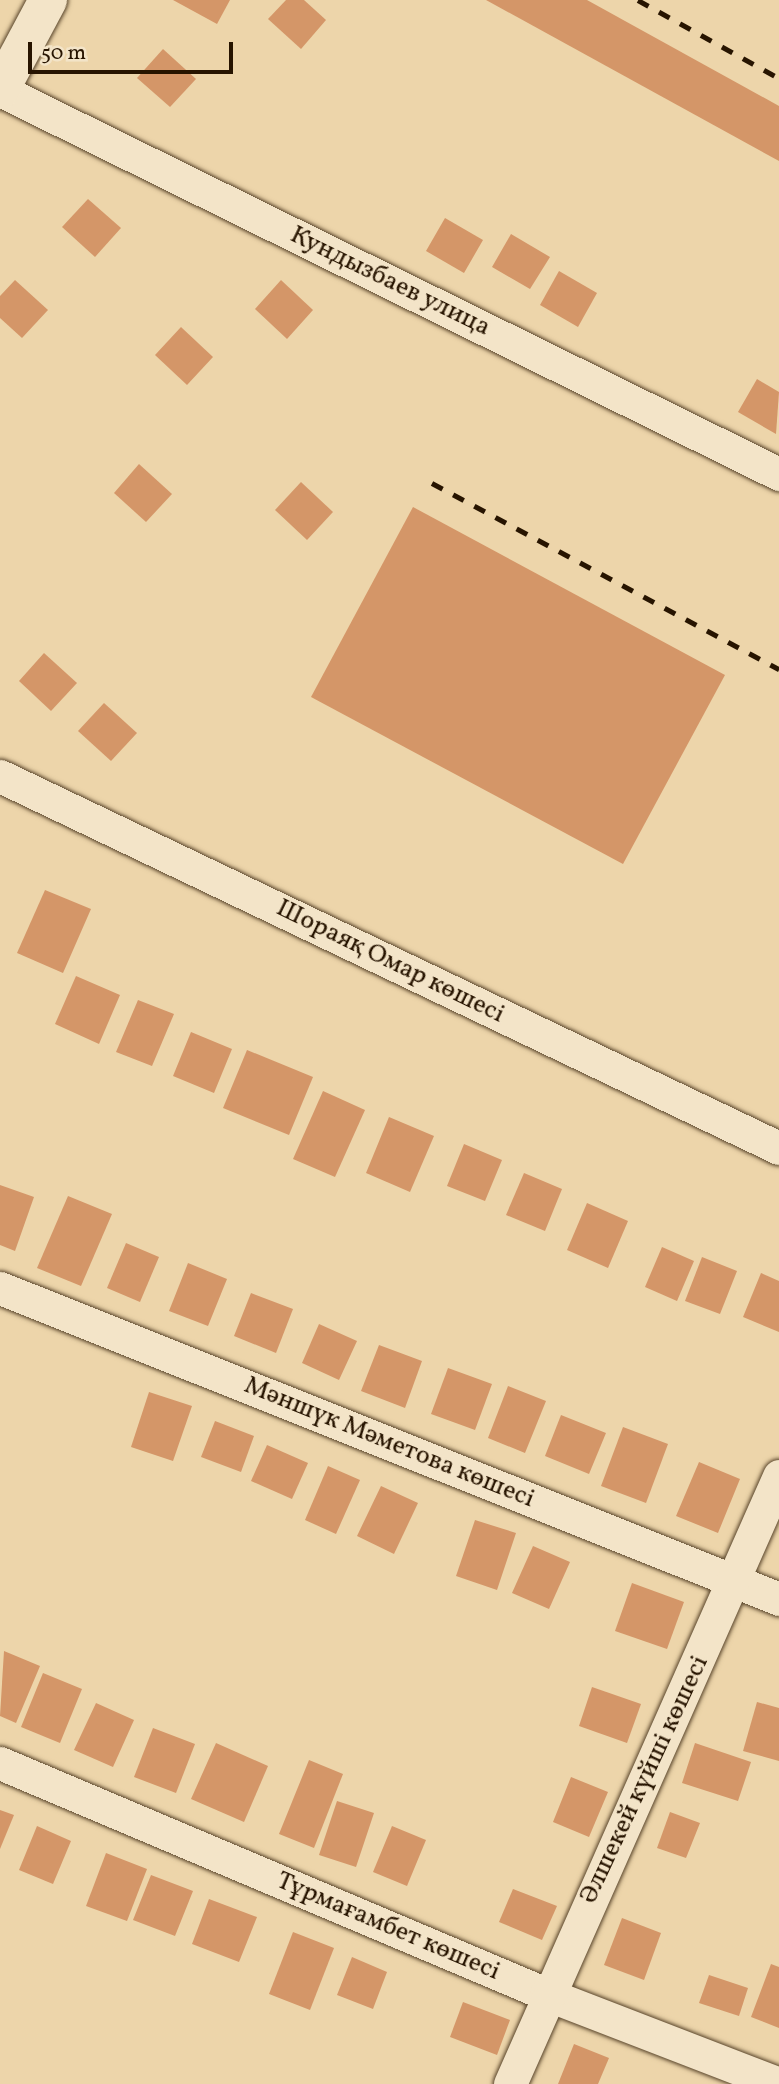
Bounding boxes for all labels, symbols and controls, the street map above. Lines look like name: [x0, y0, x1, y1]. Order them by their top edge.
scale bar: [32, 28, 236, 72]
text: 50 m: [41, 39, 86, 68]
street label: Кундызбаев улица: [284, 220, 496, 344]
street label: Шораяқ Омар көшесі: [271, 893, 509, 1031]
street label: Мәншүк Мәметова көшесі: [239, 1370, 539, 1516]
street label: Әлшекей күйші көшесі: [574, 1651, 716, 1909]
street label: Тұрмағамбет көшесі: [272, 1866, 504, 1988]

